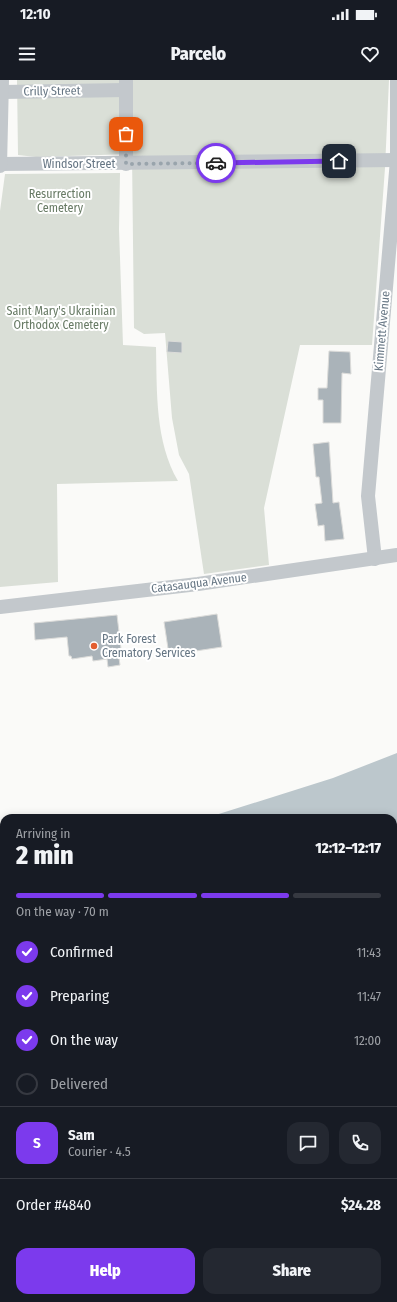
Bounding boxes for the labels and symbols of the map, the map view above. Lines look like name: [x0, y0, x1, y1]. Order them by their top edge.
street label: Crilly Street: [23, 84, 81, 98]
pin: [109, 117, 143, 151]
courier: [196, 143, 236, 183]
pin: [322, 144, 356, 178]
street label: Windsor Street: [43, 157, 115, 171]
park label: Resurrection Cemetery: [29, 187, 91, 215]
street label: Kimmett Avenue: [372, 290, 392, 372]
park label: Saint Mary's Ukrainian Orthodox Cemetery: [6, 304, 116, 332]
street label: Catasauqua Avenue: [150, 570, 248, 596]
place label: Park Forest Crematory Services: [102, 632, 196, 660]
marker: Park Forest Crematory Services: [89, 641, 99, 651]

